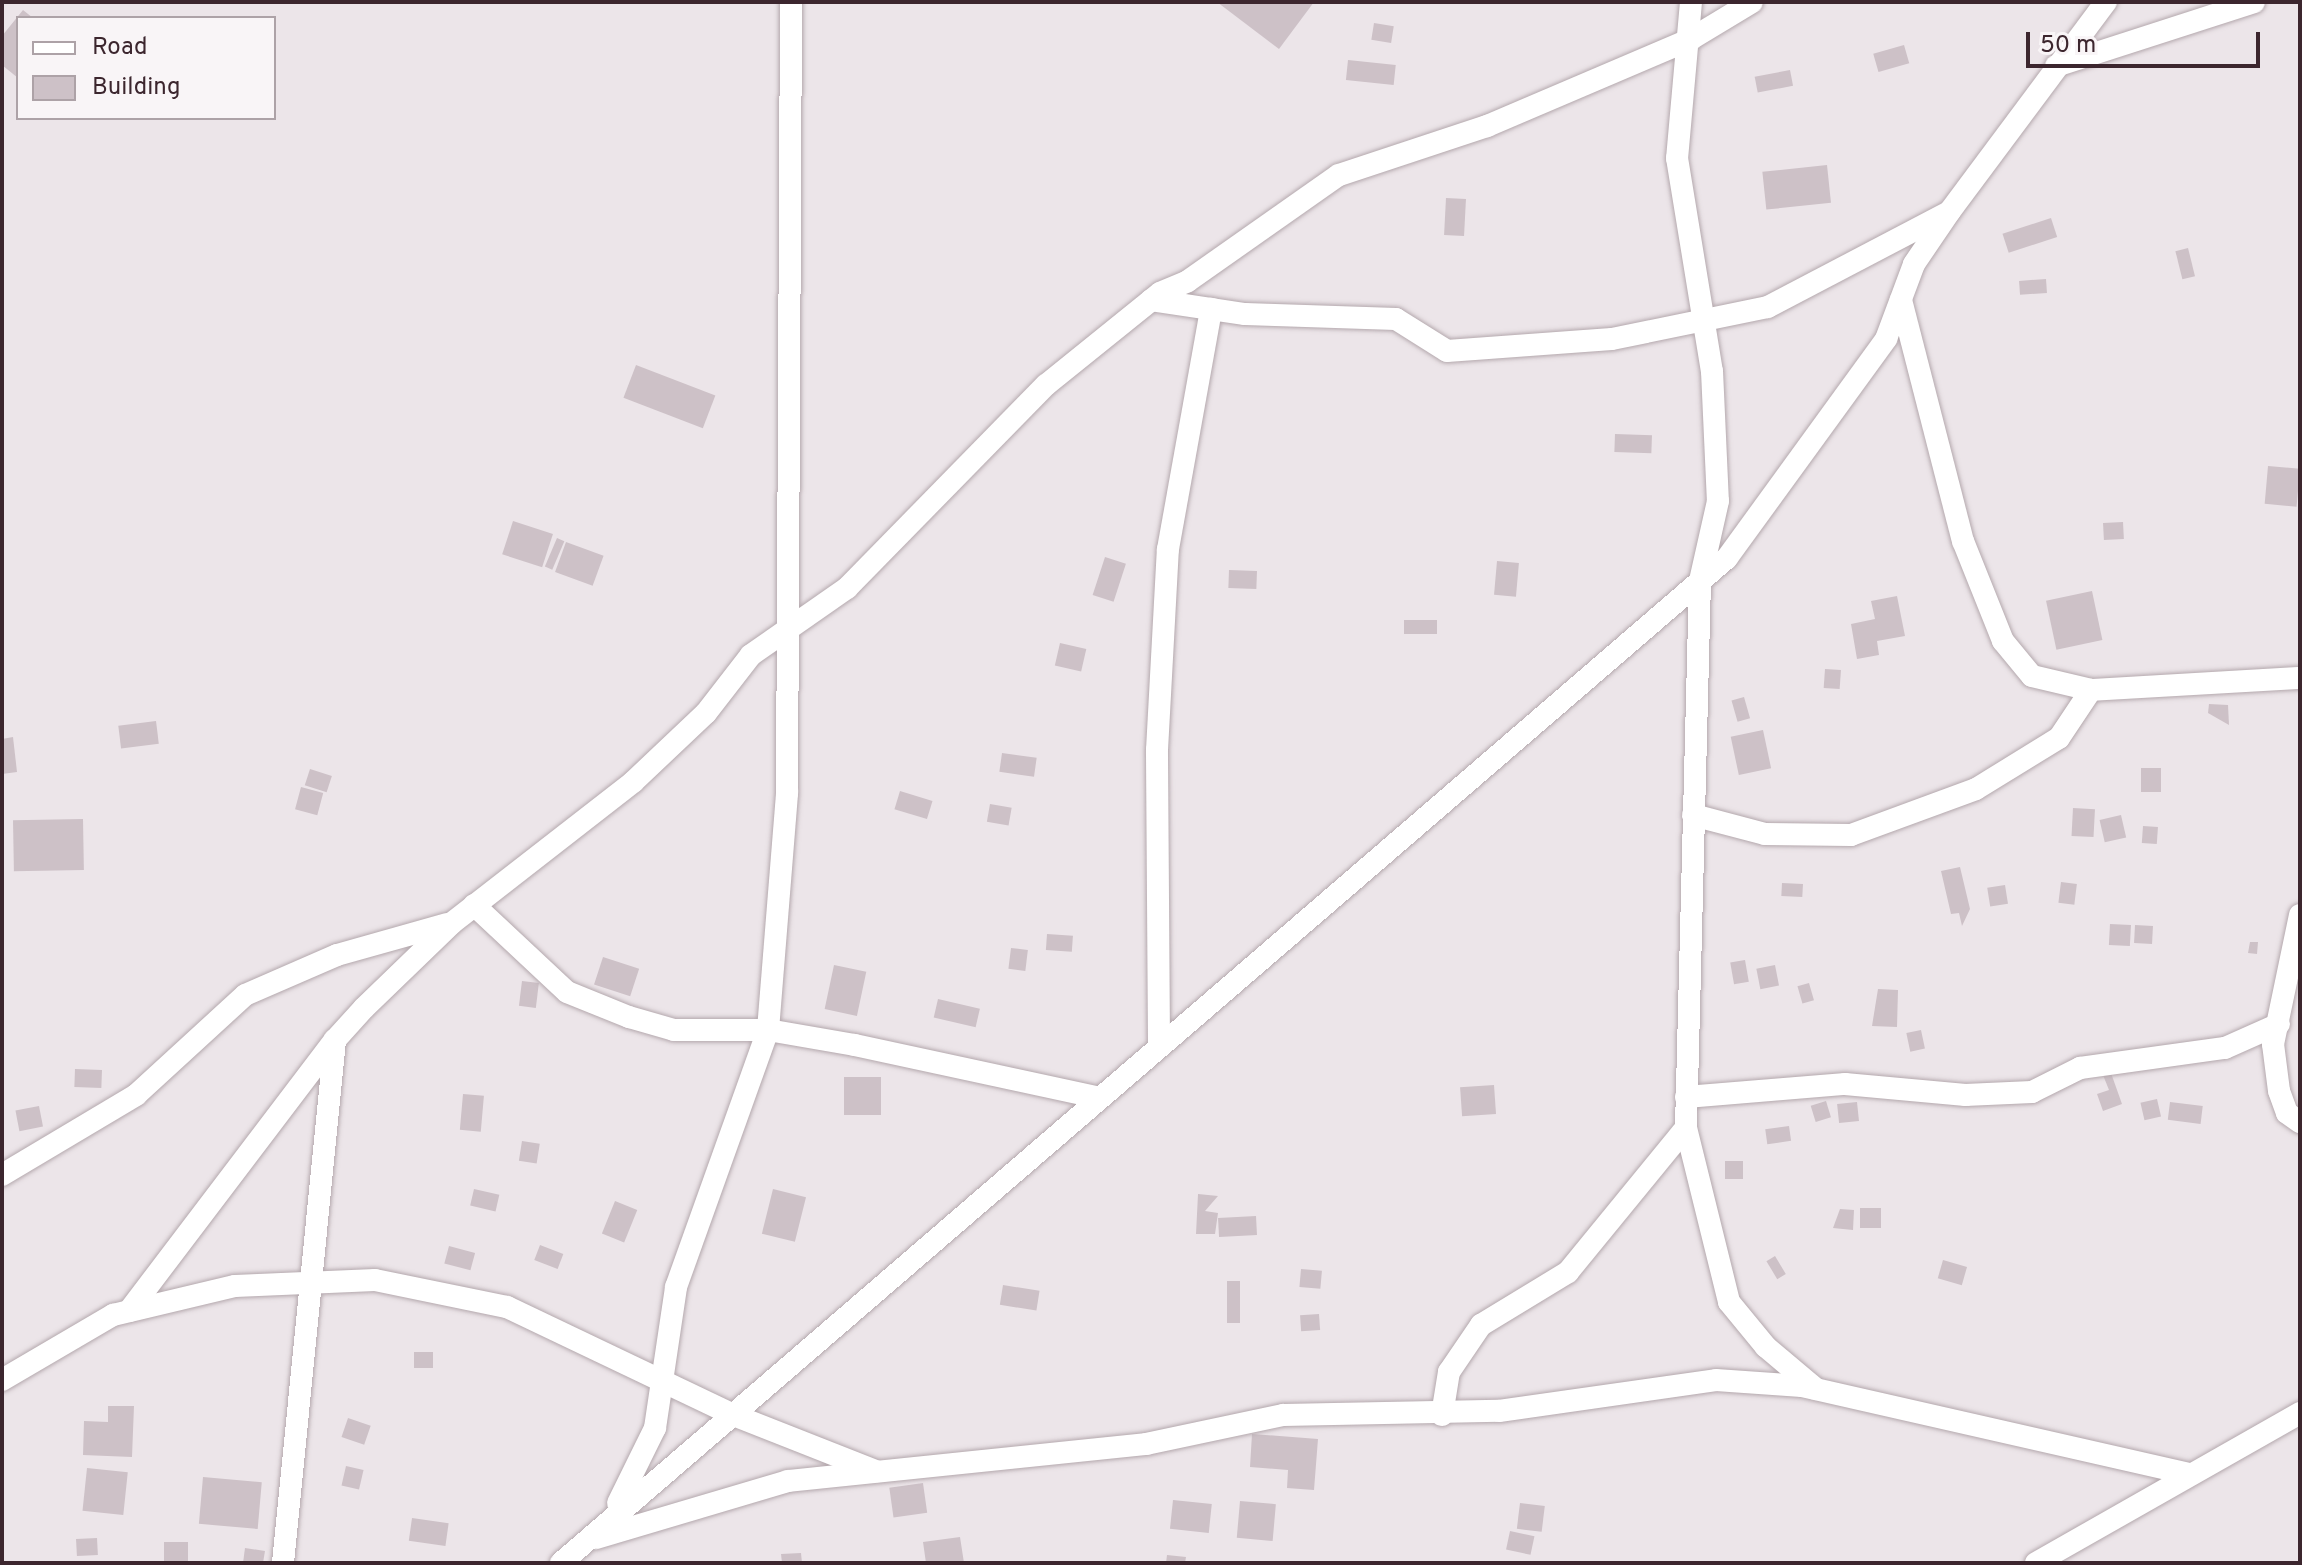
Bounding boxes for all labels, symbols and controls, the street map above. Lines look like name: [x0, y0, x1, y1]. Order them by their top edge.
legend: [16, 16, 276, 120]
scale bar: [2030, 16, 2264, 66]
text: 50 m: [2040, 31, 2096, 61]
text: Road: [92, 33, 148, 63]
text: Building: [92, 73, 181, 103]

